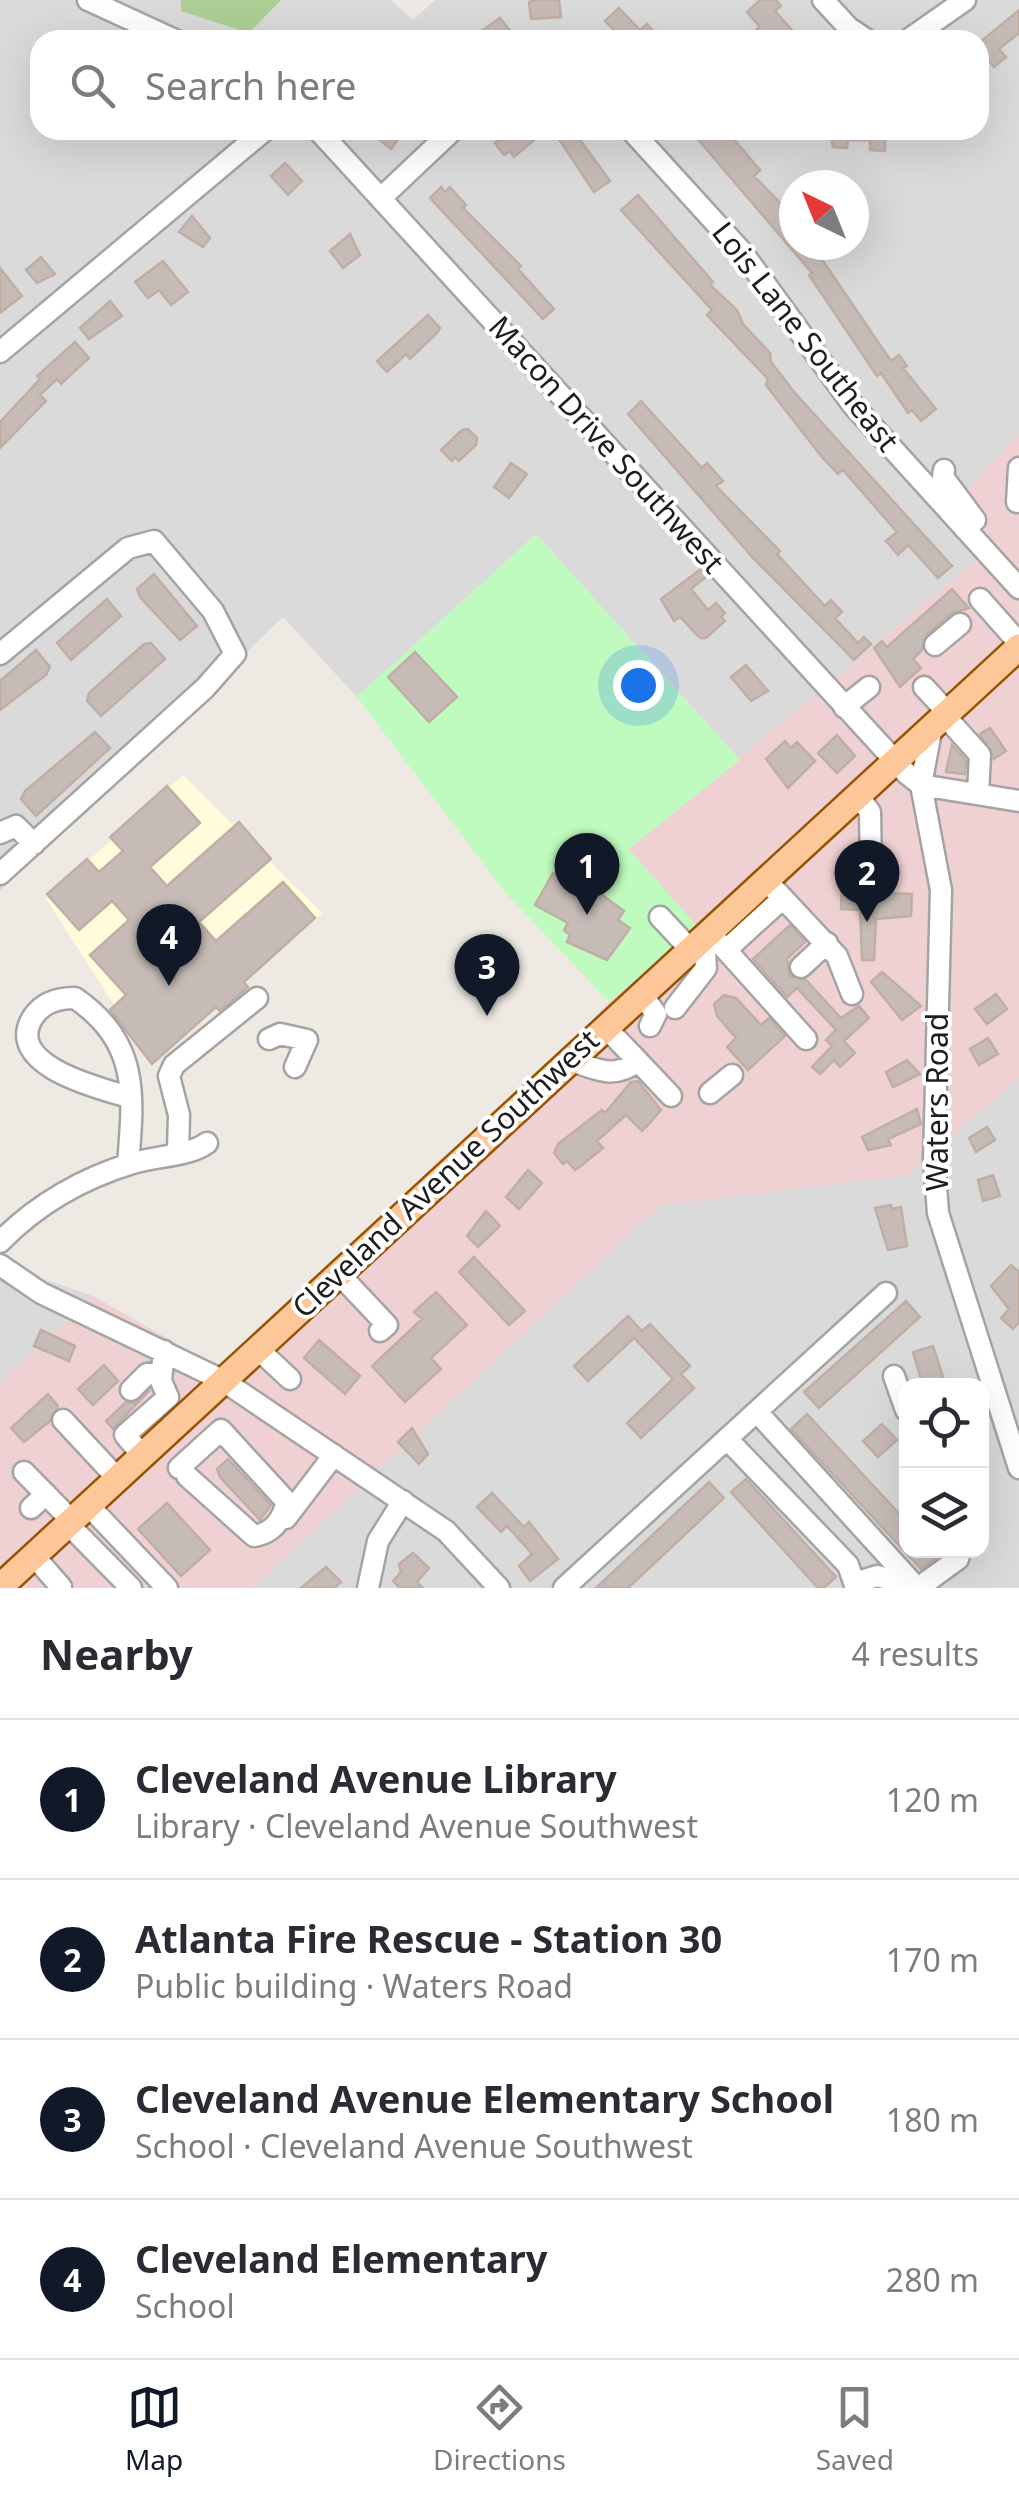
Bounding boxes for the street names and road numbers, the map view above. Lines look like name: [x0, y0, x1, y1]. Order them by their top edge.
street label: Lois Lane Southeast: [704, 213, 909, 460]
street label: Macon Drive Southwest: [480, 306, 734, 582]
street label: Waters Road: [916, 1013, 957, 1191]
street label: Cleveland Avenue Southwest: [283, 1019, 608, 1326]

